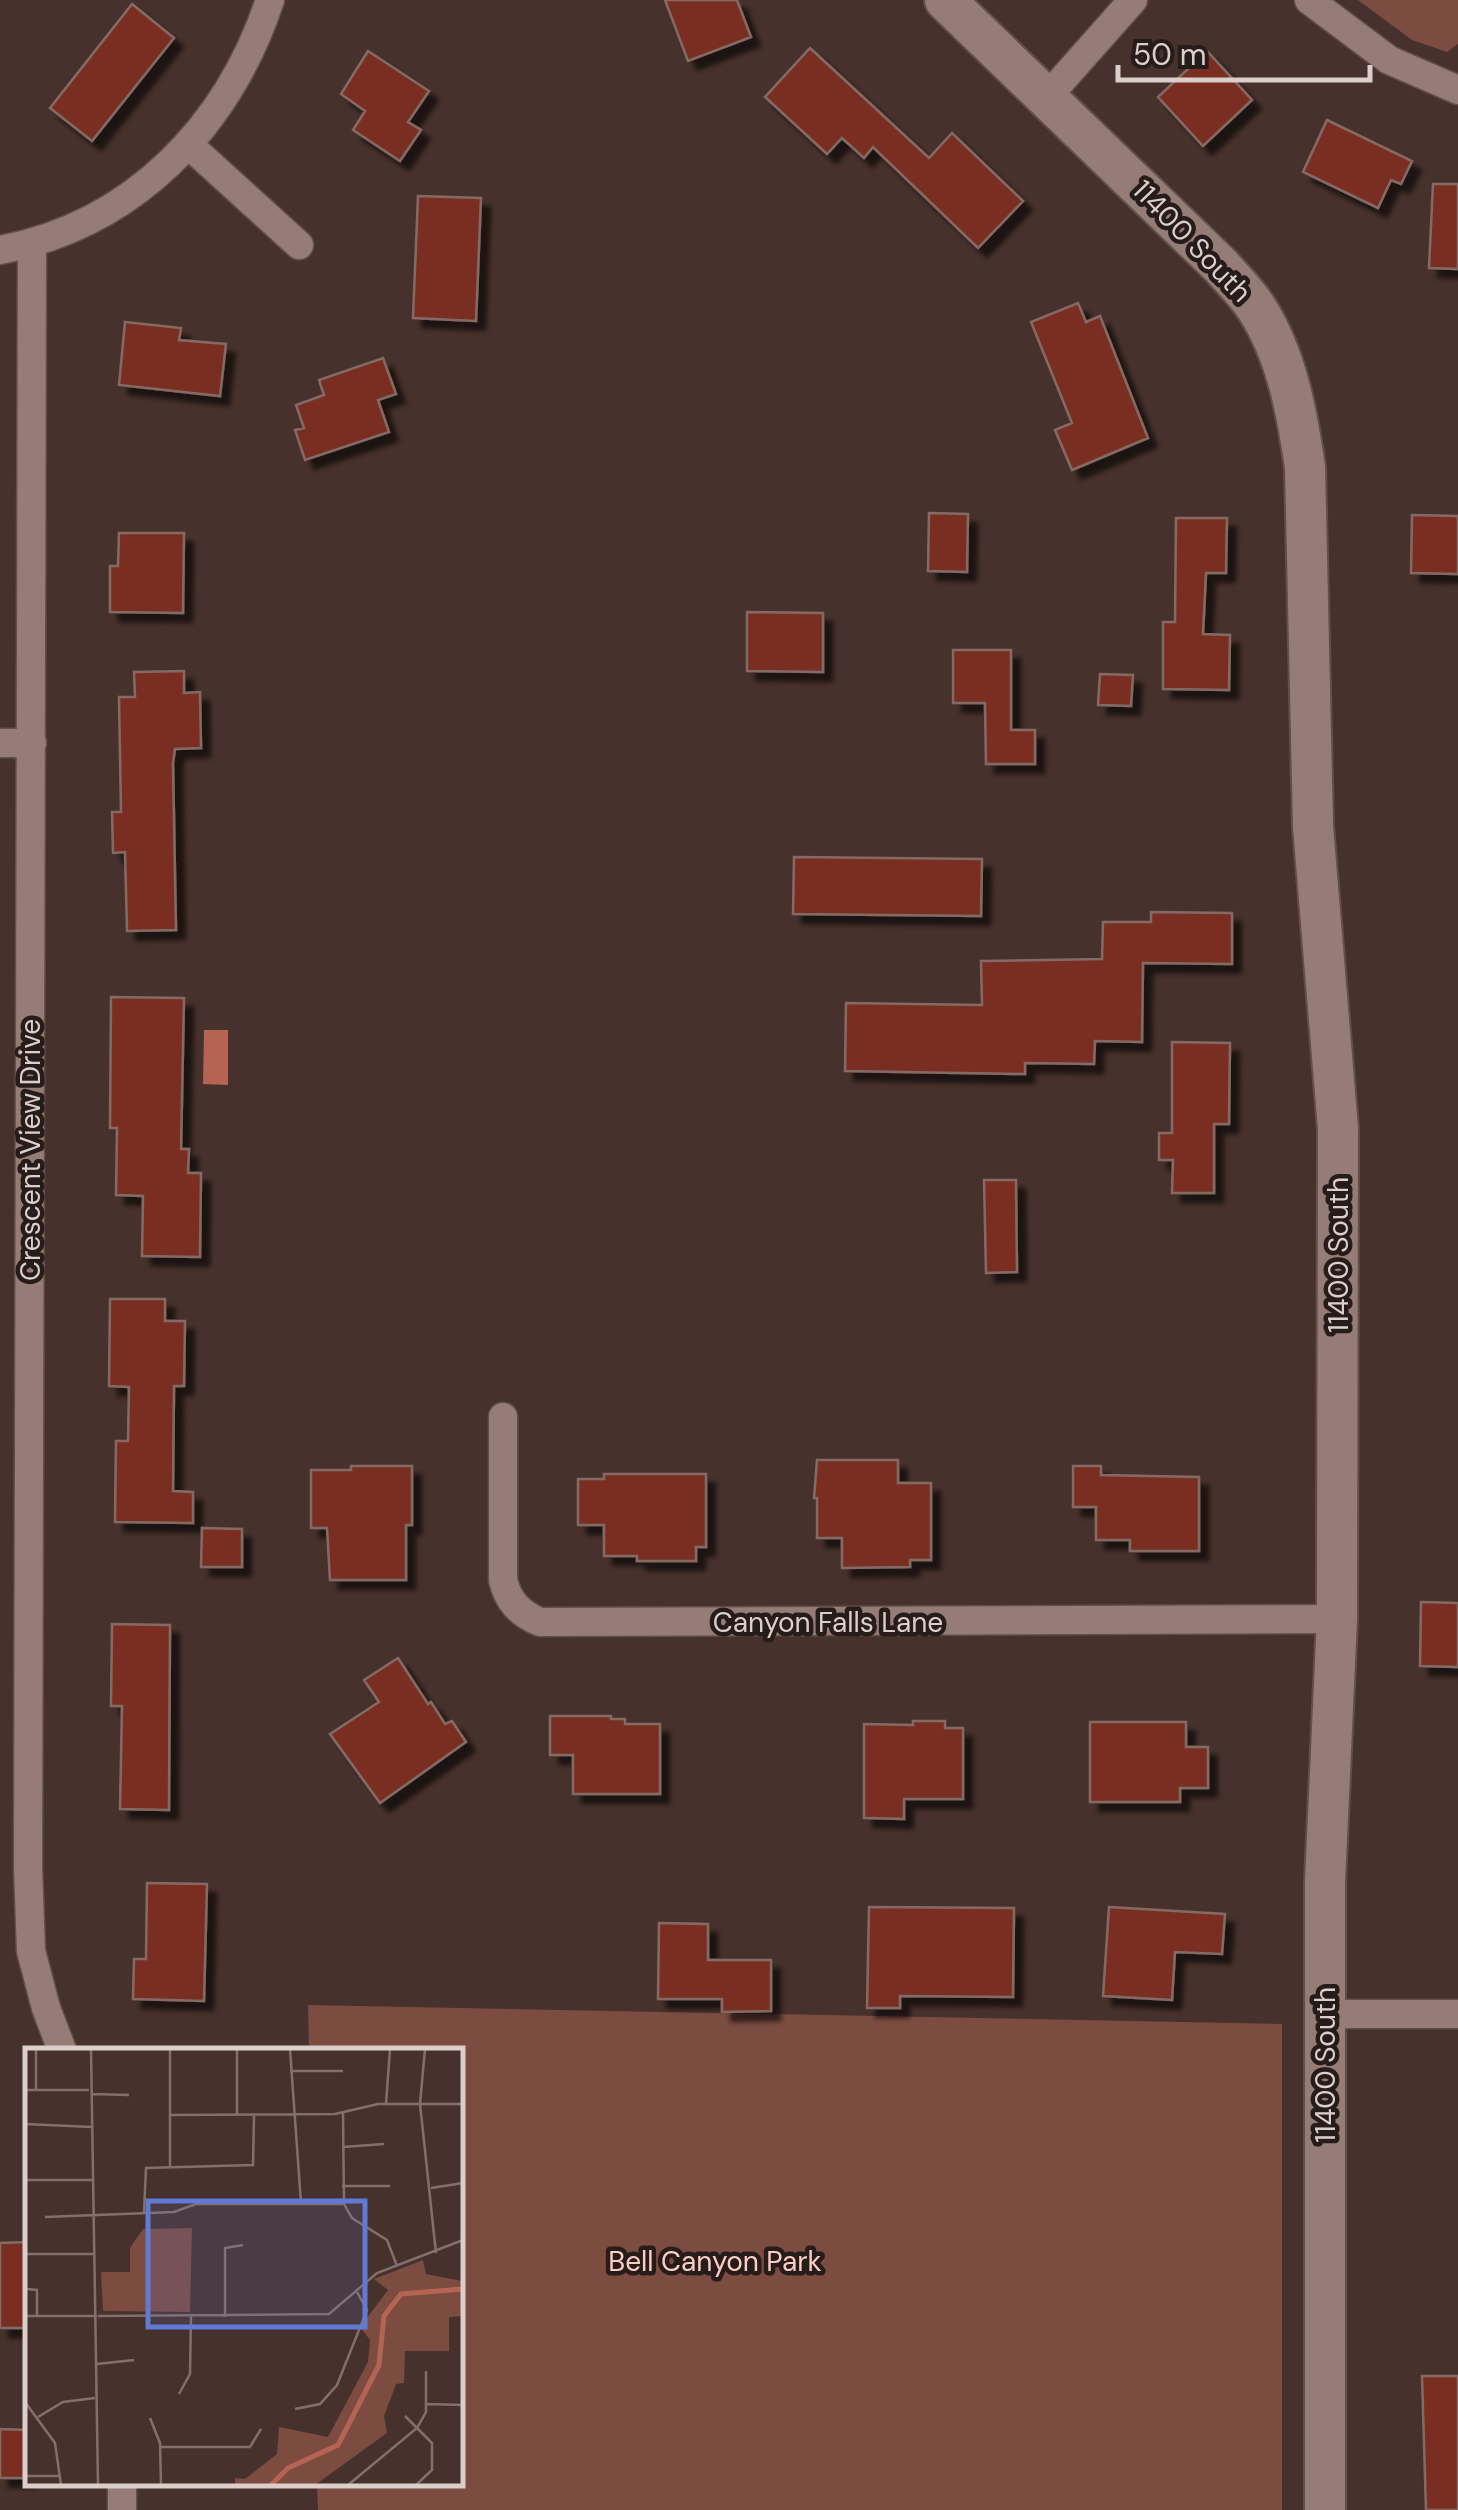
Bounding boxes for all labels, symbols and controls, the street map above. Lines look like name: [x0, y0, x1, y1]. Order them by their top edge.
scale bar: [1118, 20, 1370, 82]
text: 50 m: [1133, 35, 1207, 74]
street label: 11400 South: [1124, 172, 1260, 310]
street label: Crescent View Drive: [12, 1019, 49, 1281]
street label: 11400 South: [1320, 1177, 1357, 1333]
street label: Canyon Falls Lane: [713, 1604, 943, 1641]
street label: 11400 South: [1307, 1987, 1344, 2143]
inset map: [25, 2048, 462, 2485]
park label: Bell Canyon Park: [608, 2243, 822, 2280]

